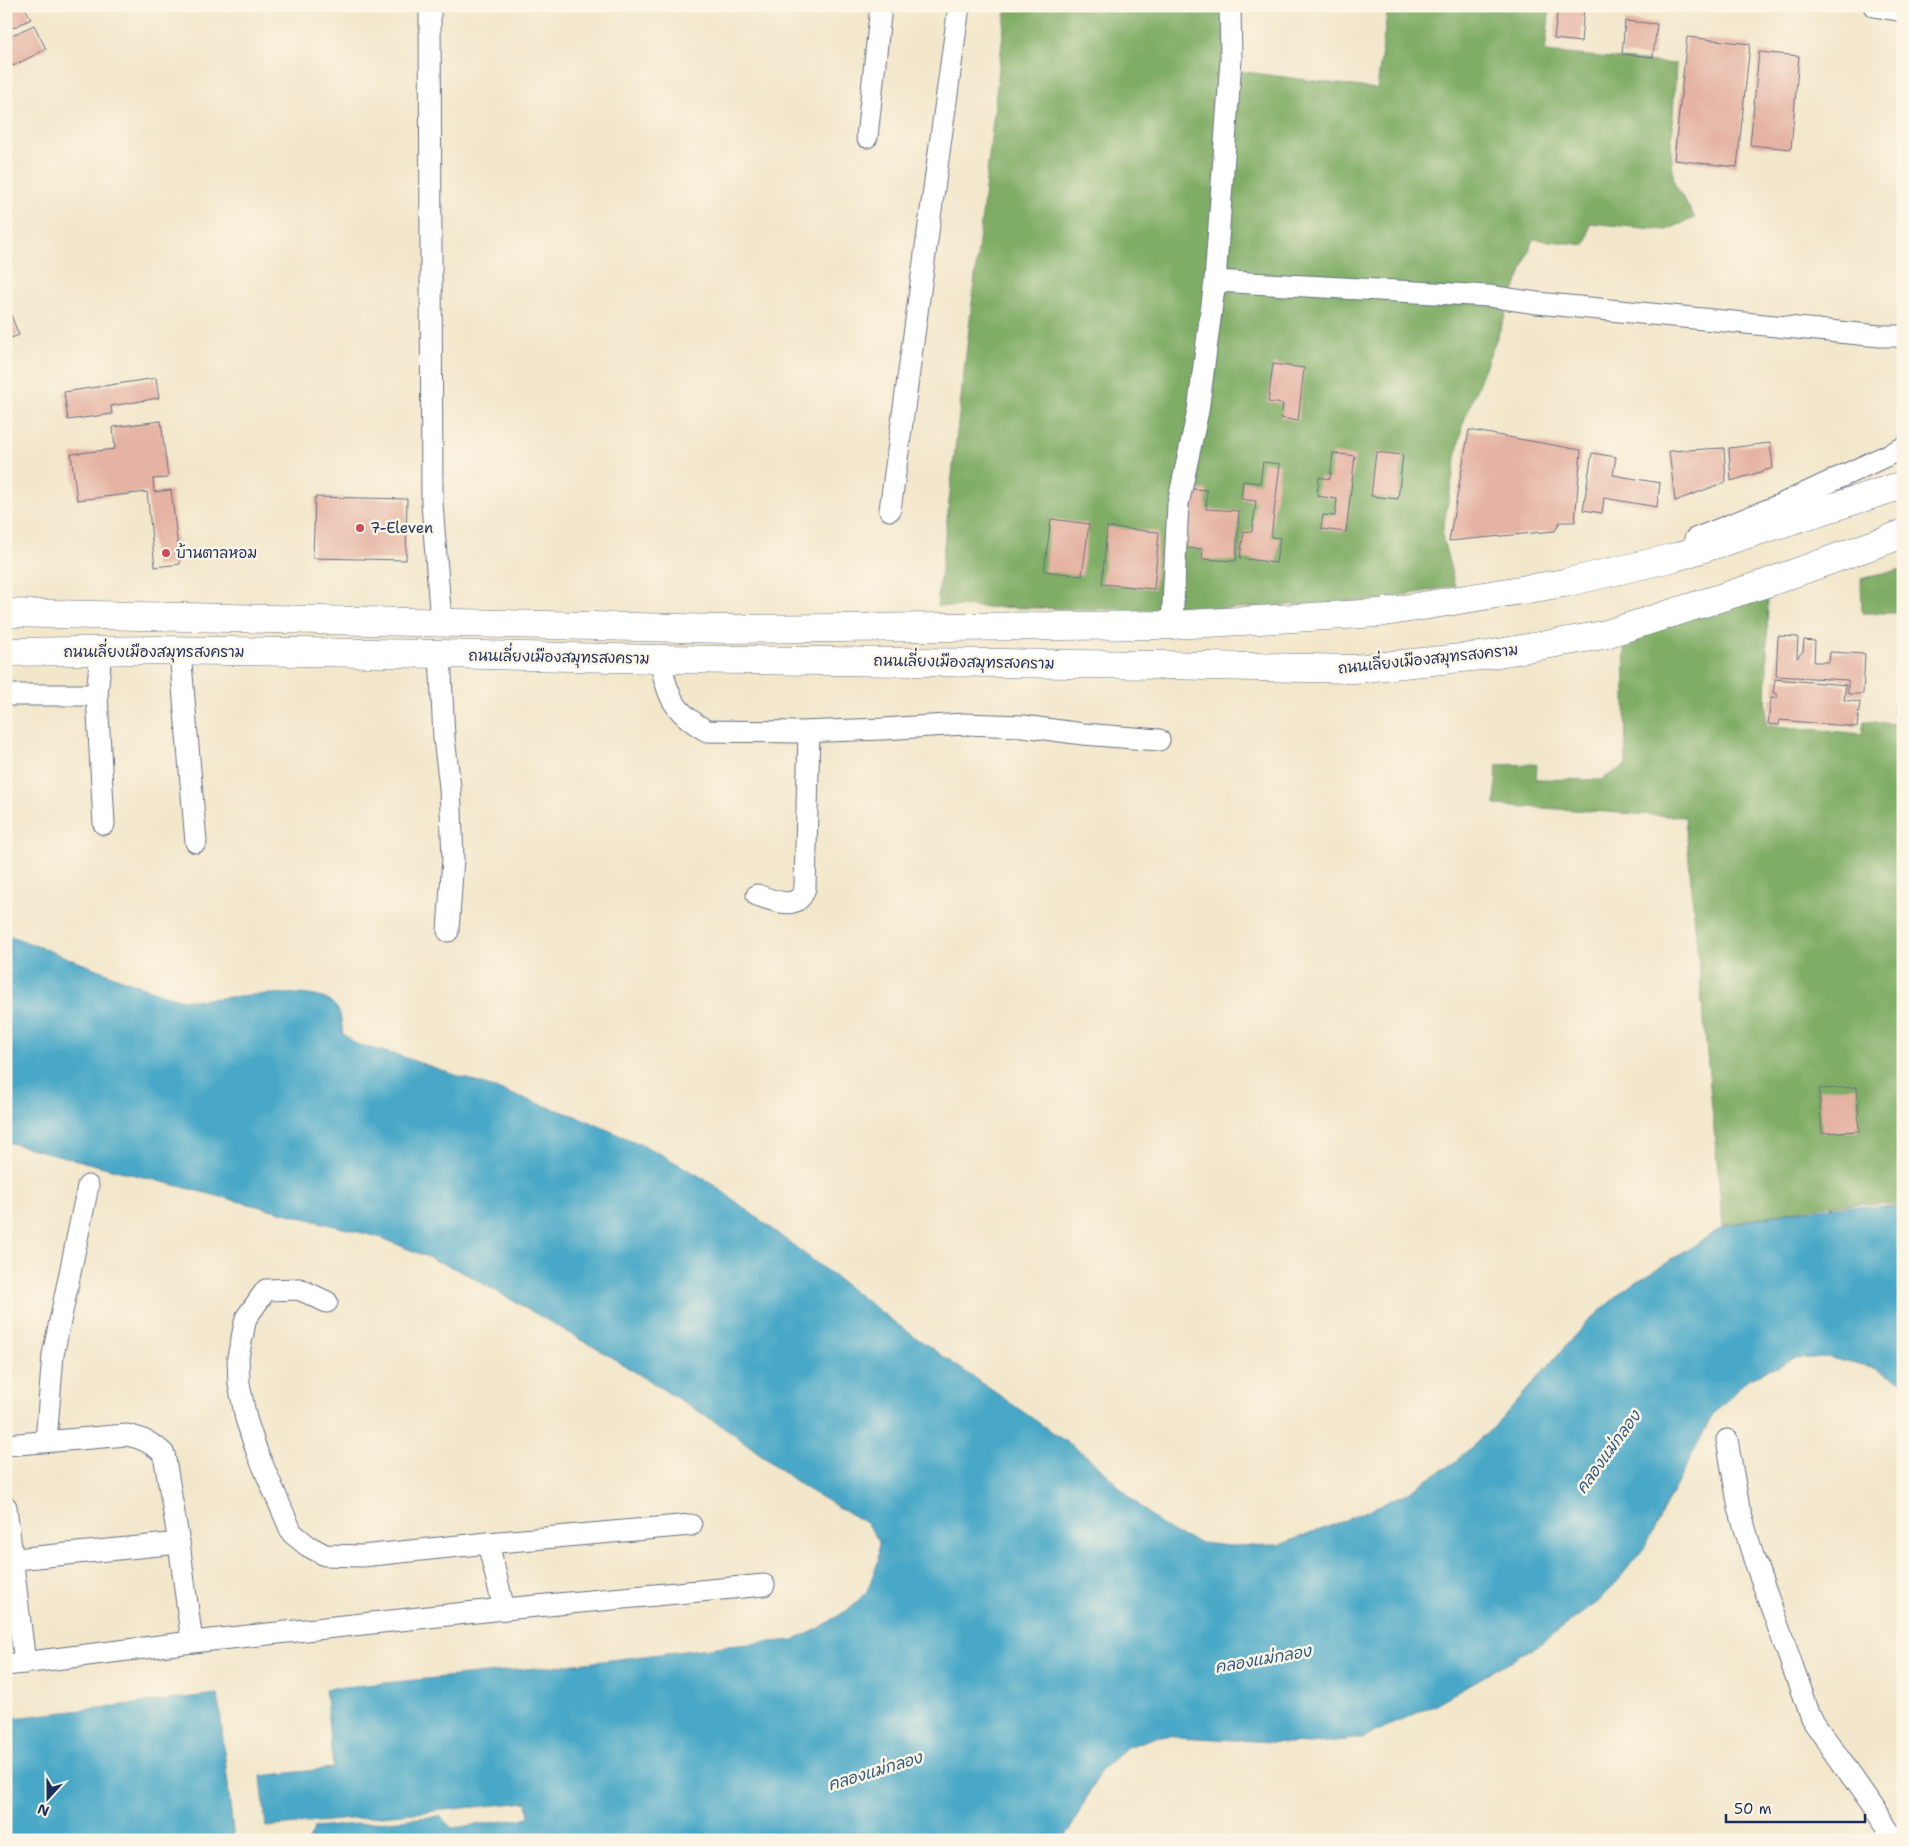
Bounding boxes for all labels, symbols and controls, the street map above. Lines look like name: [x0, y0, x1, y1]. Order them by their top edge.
place label: 7-Eleven: [370, 518, 433, 538]
marker: 7-Eleven: [354, 522, 366, 534]
place label: บ้านตาลหอม: [176, 543, 257, 563]
marker: บ้านตาลหอม: [160, 547, 172, 559]
street label: ถนนเลี่ยงเมืองสมุทรสงคราม: [1336, 636, 1519, 679]
street label: ถนนเลี่ยงเมืองสมุทรสงคราม: [63, 638, 245, 663]
street label: ถนนเลี่ยงเมืองสมุทรสงคราม: [468, 641, 650, 670]
street label: ถนนเลี่ยงเมืองสมุทรสงคราม: [873, 646, 1055, 675]
water label: คลองแม่กลอง: [1571, 1405, 1646, 1497]
water label: คลองแม่กลอง: [1213, 1640, 1315, 1678]
water label: คลองแม่กลอง: [825, 1746, 926, 1795]
north arrow: [22, 1774, 72, 1824]
scale bar: [1726, 1791, 1865, 1823]
text: 50 m: [1734, 1799, 1772, 1819]
text: N: [35, 1800, 52, 1821]

